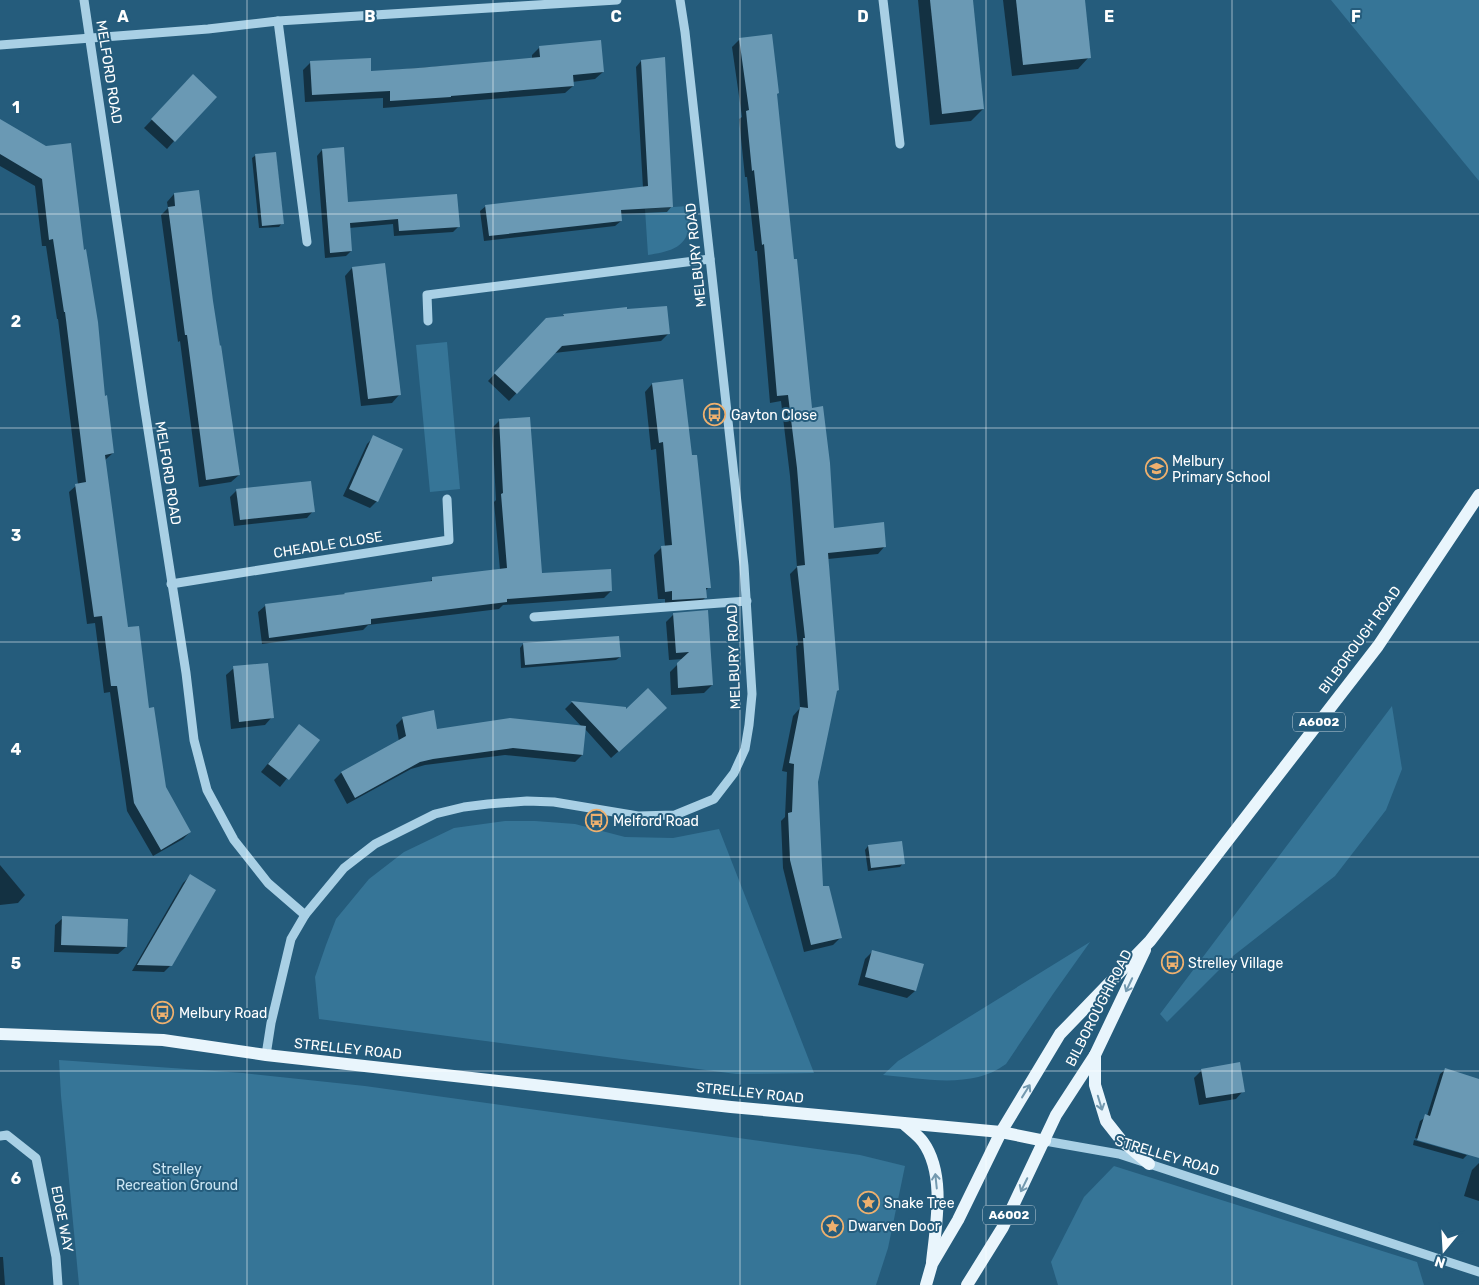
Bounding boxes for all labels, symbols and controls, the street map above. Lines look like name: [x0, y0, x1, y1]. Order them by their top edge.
text: A: [117, 7, 129, 26]
text: B: [364, 7, 376, 26]
text: C: [610, 7, 622, 26]
text: D: [857, 7, 869, 26]
text: E: [1104, 7, 1114, 26]
text: F: [1351, 7, 1361, 26]
street label: MELFORD ROAD: [92, 19, 126, 125]
text: 1: [12, 98, 20, 117]
street label: MELBURY ROAD: [682, 202, 710, 308]
text: 2: [11, 312, 21, 331]
bus stop icon: Gayton Close: [703, 403, 727, 427]
place label: Gayton Close: [731, 407, 817, 424]
street label: MELFORD ROAD: [151, 420, 185, 526]
place label: Melbury Primary School: [1172, 453, 1270, 486]
school or university icon: Melbury Primary School: [1144, 457, 1168, 481]
text: 3: [11, 526, 21, 545]
street label: CHEADLE CLOSE: [272, 528, 384, 562]
street label: BILBOROUGH ROAD: [1315, 583, 1405, 697]
street label: MELBURY ROAD: [724, 604, 744, 710]
road number: A6002: [1293, 712, 1345, 732]
text: 4: [11, 740, 22, 759]
bus stop icon: Melford Road: [585, 809, 609, 833]
place label: Melford Road: [613, 813, 699, 830]
street label: BILBOROUGH ROAD: [1062, 947, 1136, 1069]
bus stop icon: Strelley Village: [1160, 951, 1184, 975]
text: 5: [11, 954, 21, 973]
place label: Strelley Village: [1188, 955, 1283, 972]
one-way arrow: [1124, 977, 1133, 992]
bus stop icon: Melbury Road: [151, 1001, 175, 1025]
place label: Melbury Road: [179, 1005, 267, 1022]
street label: STRELLEY ROAD: [293, 1035, 403, 1063]
street label: STRELLEY ROAD: [695, 1079, 805, 1107]
one-way arrow: [1022, 1084, 1032, 1098]
one-way arrow: [1096, 1095, 1106, 1111]
street label: STRELLEY ROAD: [1113, 1132, 1221, 1180]
park label: Strelley Recreation Ground: [116, 1161, 238, 1194]
text: 6: [11, 1169, 21, 1188]
one-way arrow: [931, 1173, 941, 1189]
one-way arrow: [1018, 1177, 1028, 1192]
street label: EDGE WAY: [47, 1184, 77, 1254]
place icon: Snake Tree: [856, 1191, 880, 1215]
place label: Snake Tree: [884, 1195, 955, 1212]
road number: A6002: [983, 1206, 1035, 1224]
place icon: Dwarven Door: [820, 1214, 844, 1238]
place label: Dwarven Door: [848, 1218, 941, 1235]
north arrow: [1419, 1225, 1469, 1275]
text: N: [1433, 1252, 1448, 1272]

